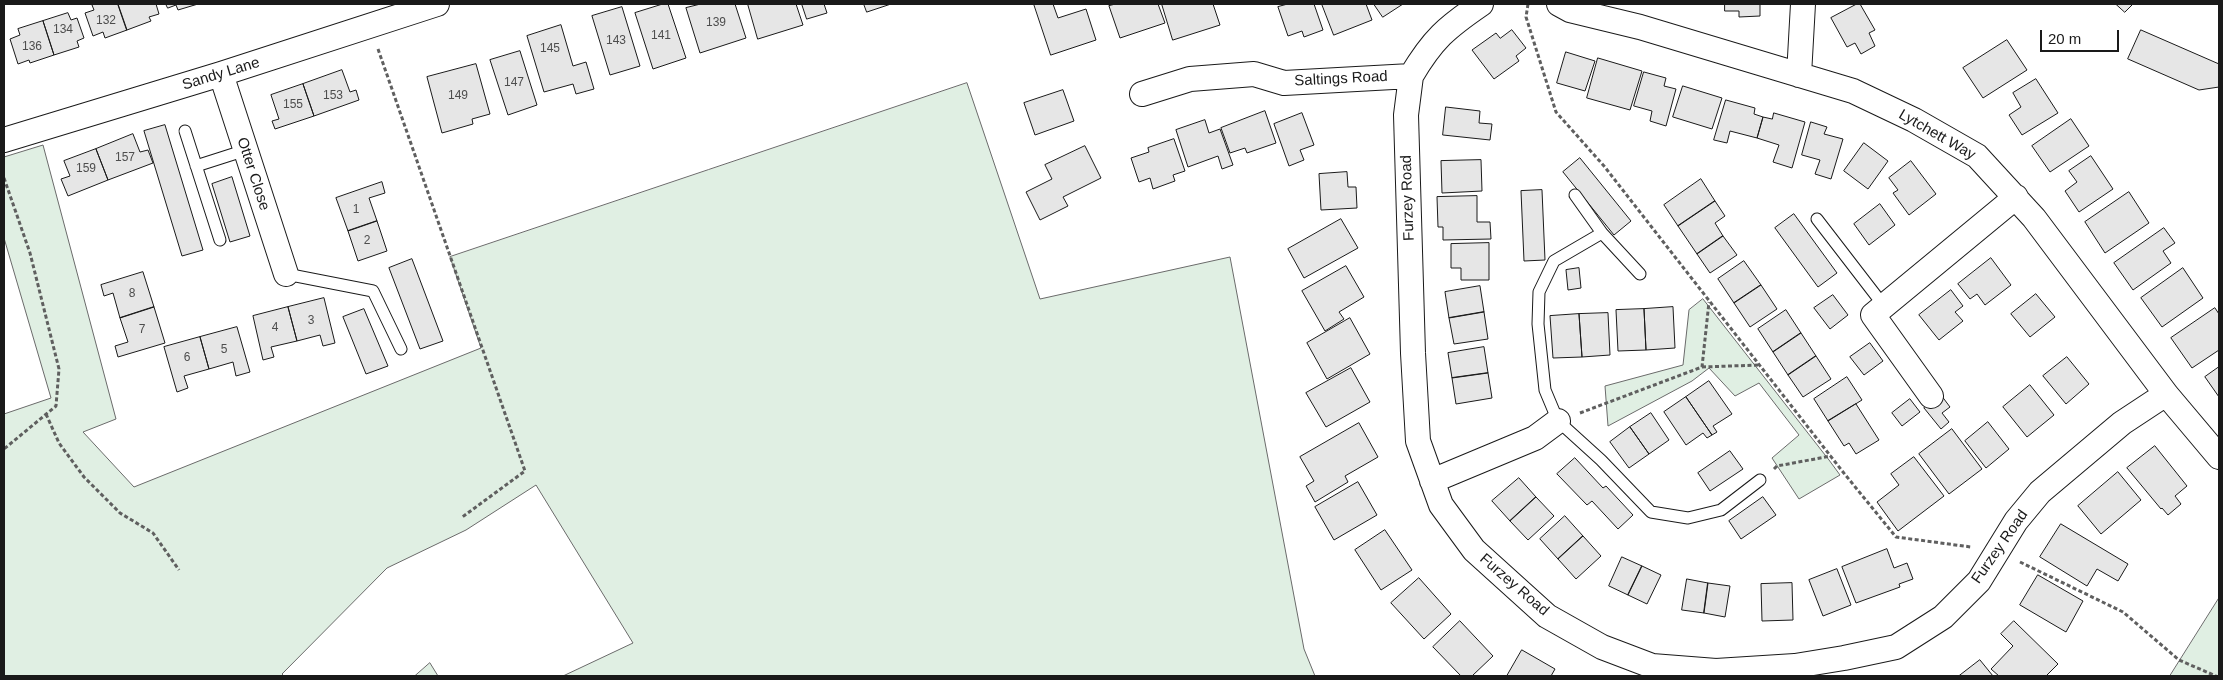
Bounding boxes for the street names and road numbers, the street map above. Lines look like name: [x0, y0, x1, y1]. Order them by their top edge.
street label: Sandy Lane: [180, 54, 262, 94]
street label: Saltings Road: [1294, 68, 1388, 90]
street label: Lytchett Way: [1895, 106, 1979, 164]
street label: Otter Close: [233, 135, 273, 213]
street label: Furzey Road: [1398, 155, 1418, 241]
street label: Furzey Road: [1968, 507, 2032, 587]
street label: Furzey Road: [1476, 550, 1552, 620]

